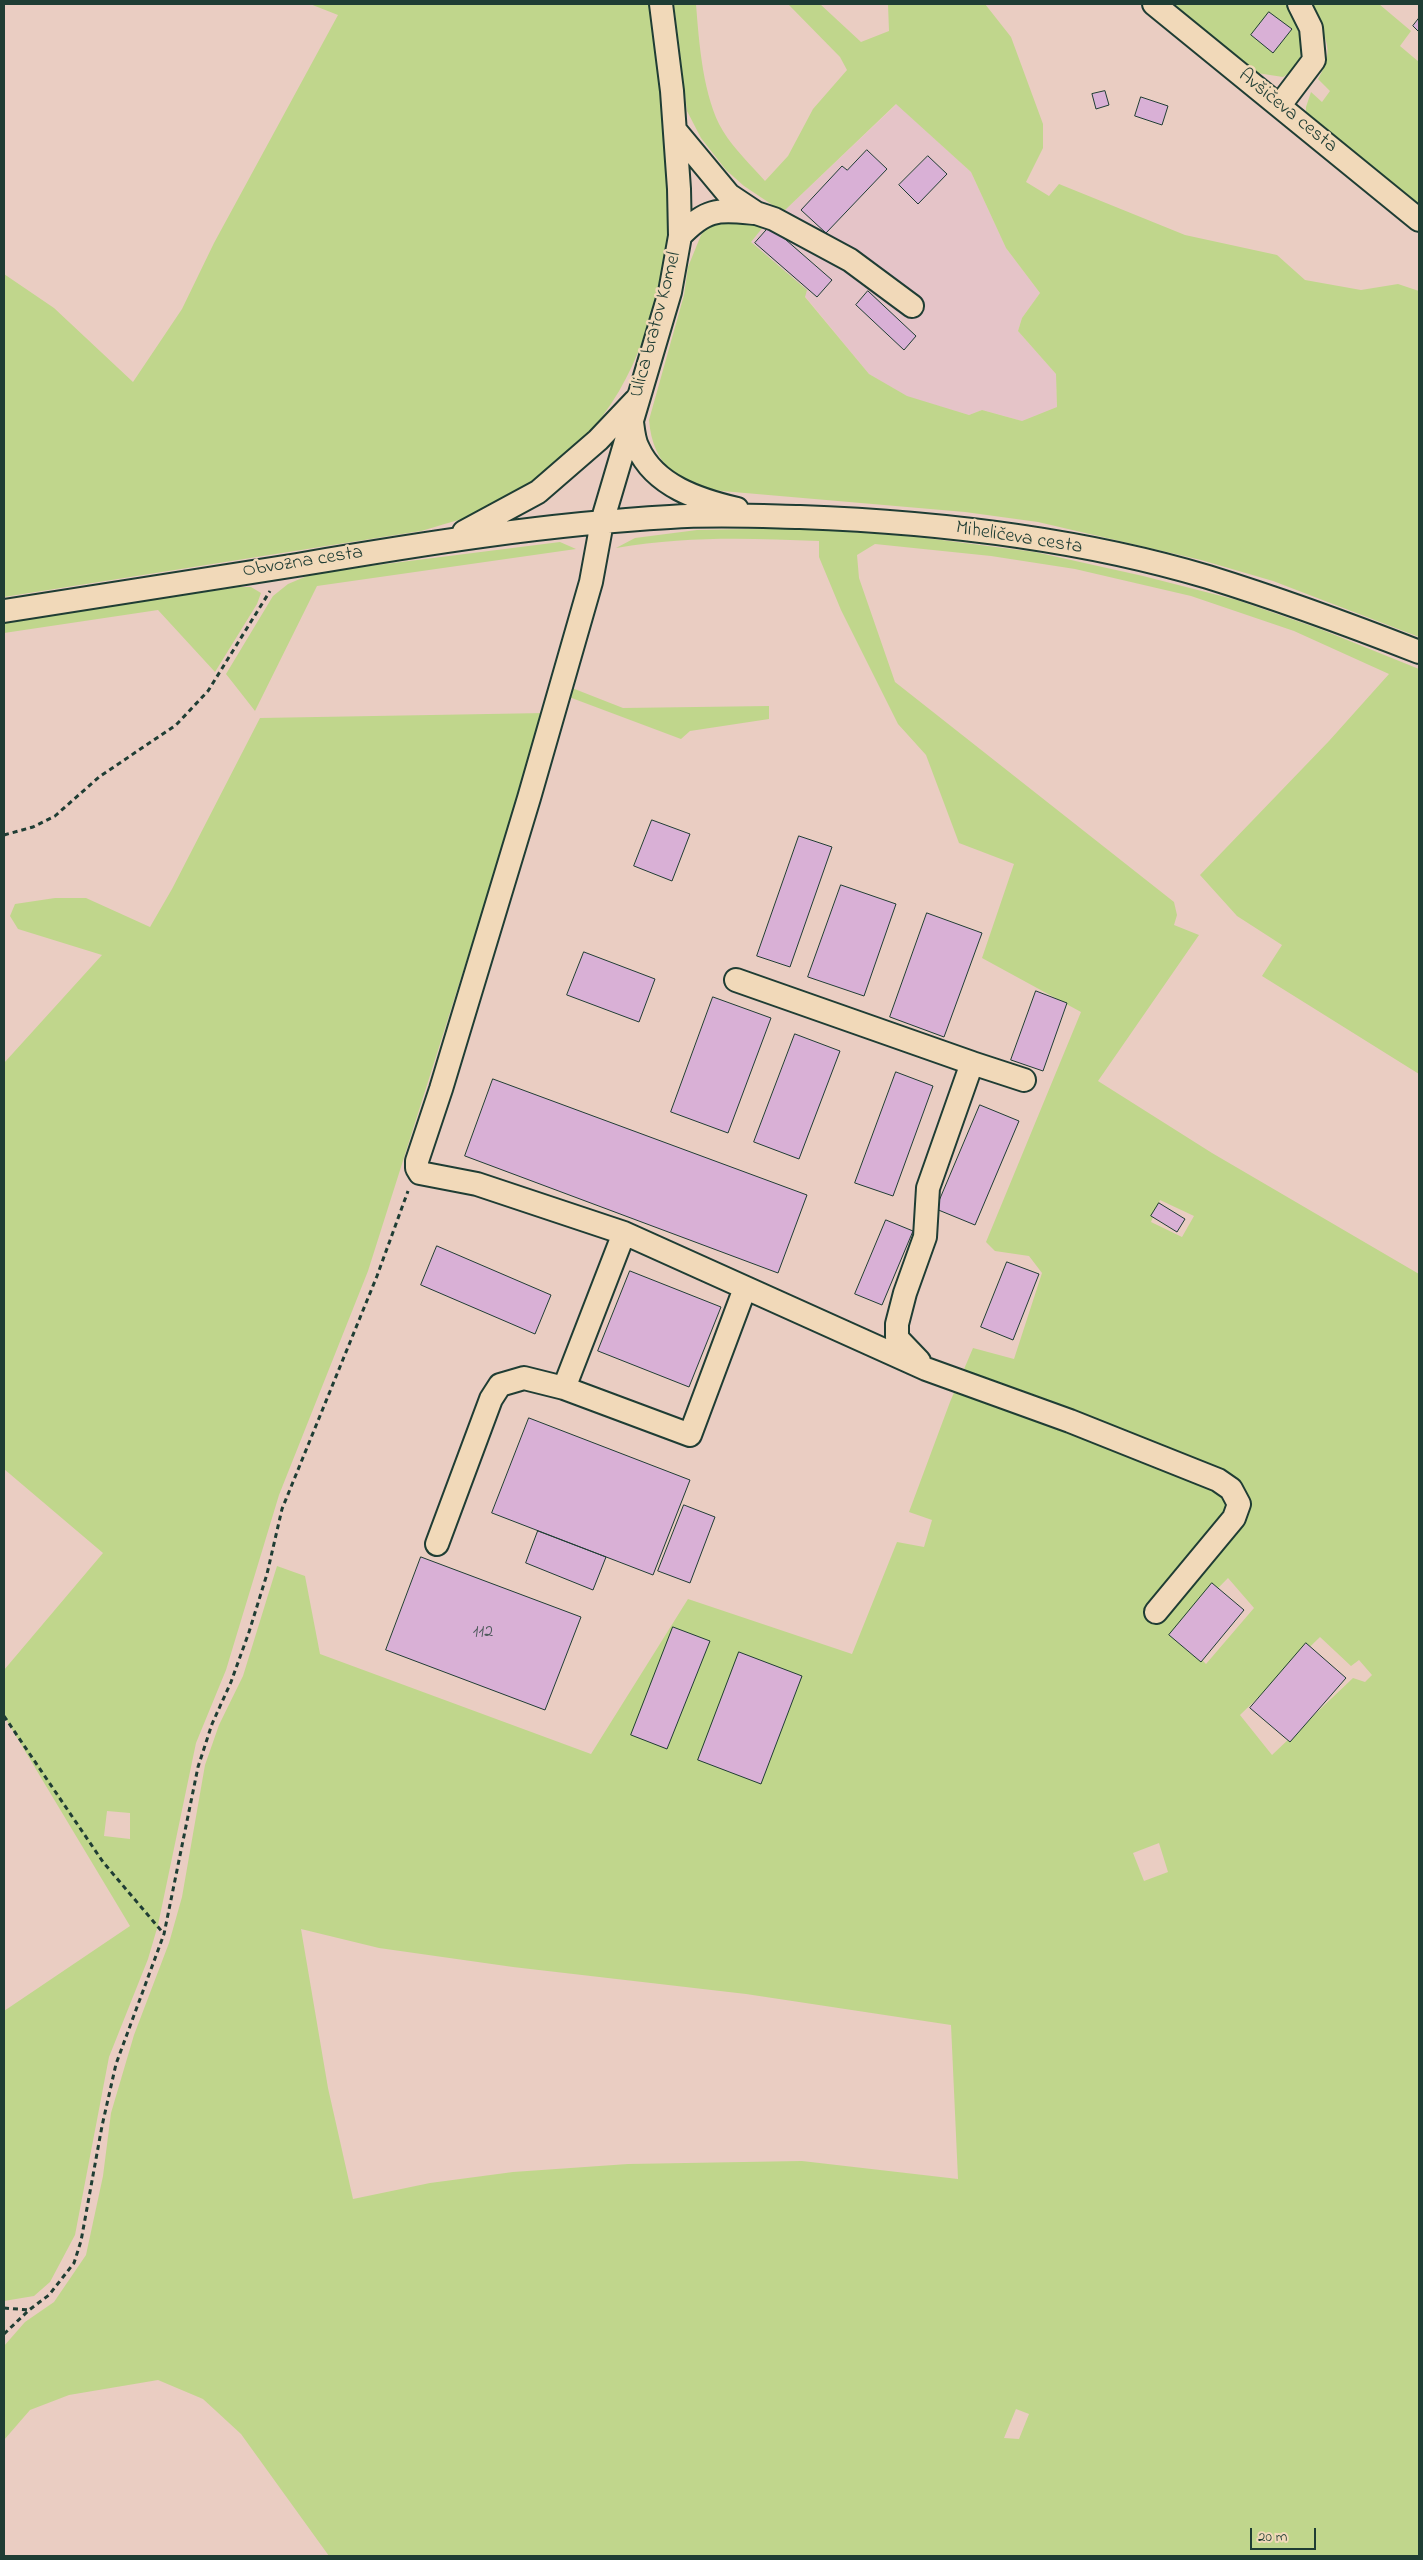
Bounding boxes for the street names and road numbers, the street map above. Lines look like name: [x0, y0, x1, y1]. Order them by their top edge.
street label: Avšičeva cesta: [1233, 65, 1341, 159]
street label: Ulica bratov Komel: [626, 250, 688, 400]
street label: Miheličeva cesta: [954, 517, 1084, 561]
street label: Obvozna cesta: [241, 542, 365, 584]

